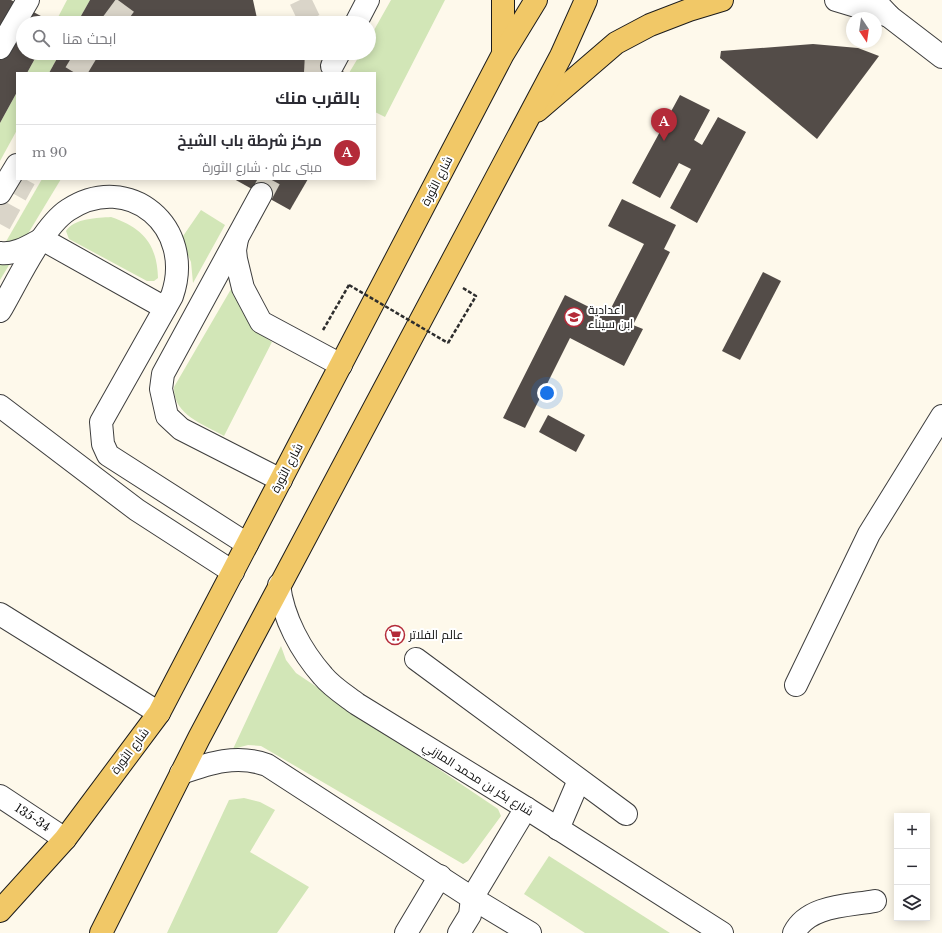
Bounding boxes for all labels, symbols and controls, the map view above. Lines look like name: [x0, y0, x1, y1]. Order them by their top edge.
north arrow: [846, 12, 882, 48]
search box: [16, 16, 376, 60]
icon: search: [30, 27, 52, 49]
text: ابحث هنا: [62, 29, 116, 48]
text: بالقرب منك: [275, 88, 360, 109]
pin: A: [651, 108, 677, 141]
text: مركز شرطة باب الشيخ: [177, 131, 322, 150]
text: 90 m: [32, 144, 67, 161]
text: A: [342, 144, 352, 161]
street label: شارع الثورة: [418, 153, 456, 209]
text: مبنى عام · شارع الثورة: [202, 159, 322, 176]
place label: اعدادية ابن سيناء: [588, 302, 633, 331]
school or university icon: اعدادية ابن سيناء: [563, 306, 585, 328]
your location: [537, 383, 557, 403]
street label: شارع الثورة: [267, 440, 307, 496]
supermarket icon: عالم الفلاتر: [384, 624, 406, 646]
place label: عالم الفلاتر: [408, 627, 463, 643]
street label: شارع الثورة: [107, 725, 153, 777]
street label: شارع بكر بن محمد المازني: [418, 738, 537, 821]
street label: 135-34: [12, 800, 53, 834]
map controls: [894, 813, 930, 921]
button: +: [894, 813, 930, 849]
button: −: [894, 849, 930, 885]
button: layers: [894, 885, 930, 921]

